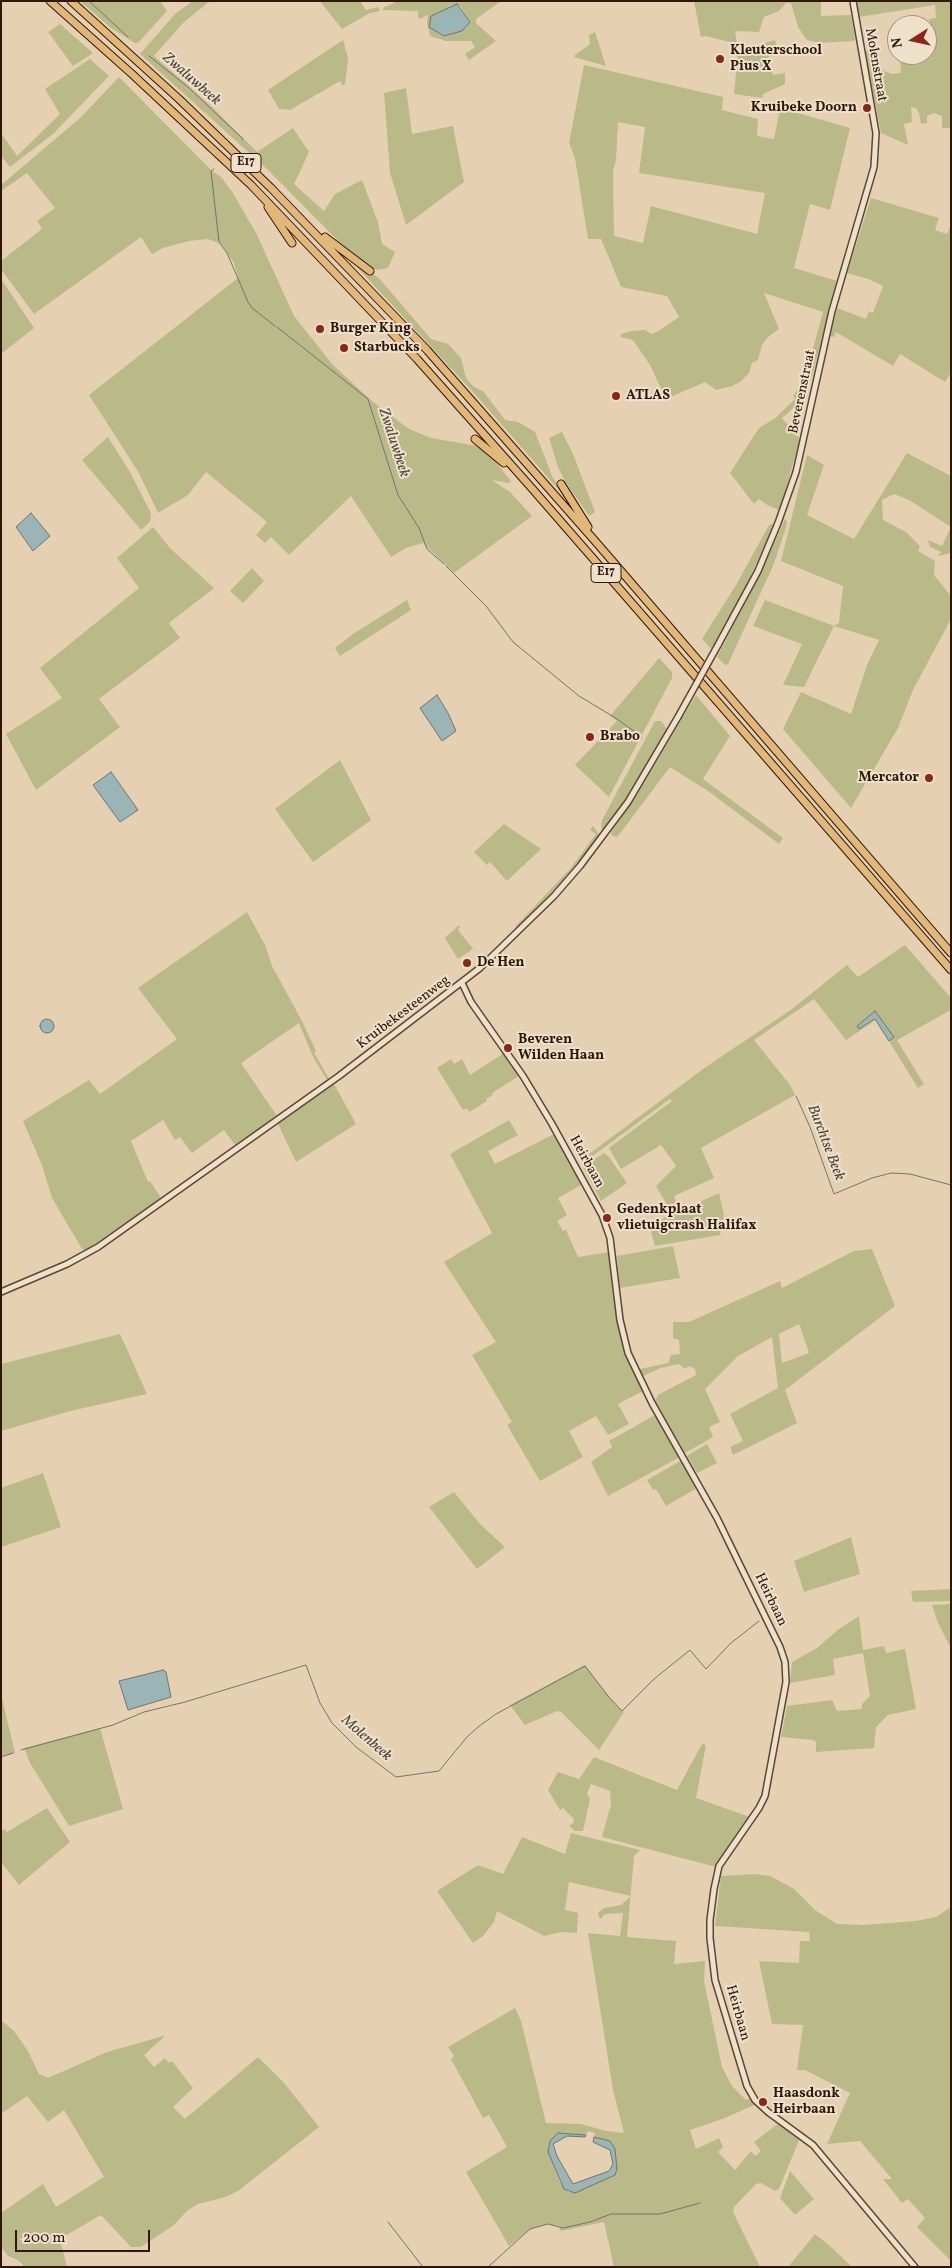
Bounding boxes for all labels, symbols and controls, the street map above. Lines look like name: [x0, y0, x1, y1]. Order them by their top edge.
north arrow: [887, 15, 937, 65]
street label: Molenstraat: [860, 27, 890, 103]
text: N: [887, 36, 908, 49]
place label: Kleuterschool Pius X: [730, 43, 822, 75]
water label: Zwaluwbeek: [158, 50, 224, 110]
marker: Kleuterschool Pius X: [714, 53, 726, 65]
place label: Kruibeke Doorn: [751, 100, 857, 116]
marker: Kruibeke Doorn: [861, 102, 873, 114]
road number: E17: [231, 154, 261, 172]
place label: Burger King: [330, 321, 411, 337]
marker: Burger King: [314, 323, 326, 335]
place label: Starbucks: [354, 340, 420, 356]
marker: Starbucks: [338, 342, 350, 354]
street label: Beverenstraat: [786, 348, 820, 436]
place label: ATLAS: [626, 388, 670, 404]
marker: ATLAS: [610, 390, 622, 402]
water label: Zwaluwbeek: [373, 406, 413, 480]
road number: E17: [591, 564, 621, 582]
place label: Brabo: [600, 729, 640, 745]
marker: Brabo: [584, 731, 596, 743]
place label: Mercator: [858, 770, 919, 786]
marker: Mercator: [923, 772, 935, 784]
place label: De Hen: [477, 955, 525, 971]
marker: De Hen: [461, 957, 473, 969]
street label: Kruibekesteenweg: [354, 973, 454, 1053]
place label: Beveren Wilden Haan: [518, 1032, 604, 1064]
marker: Beveren Wilden Haan: [502, 1042, 514, 1054]
water label: Burchtse Beek: [802, 1102, 848, 1184]
street label: Heirbaan: [565, 1133, 607, 1191]
place label: Gedenkplaat vlietuigcrash Halifax: [617, 1202, 756, 1234]
marker: Gedenkplaat vlietuigcrash Halifax: [601, 1212, 613, 1224]
street label: Heirbaan: [750, 1571, 790, 1629]
water label: Molenbeek: [337, 1712, 395, 1766]
street label: Heirbaan: [721, 1983, 753, 2043]
place label: Haasdonk Heirbaan: [773, 2086, 840, 2118]
marker: Haasdonk Heirbaan: [757, 2096, 769, 2108]
scale bar: [18, 2220, 152, 2252]
text: 200 m: [23, 2228, 66, 2249]

